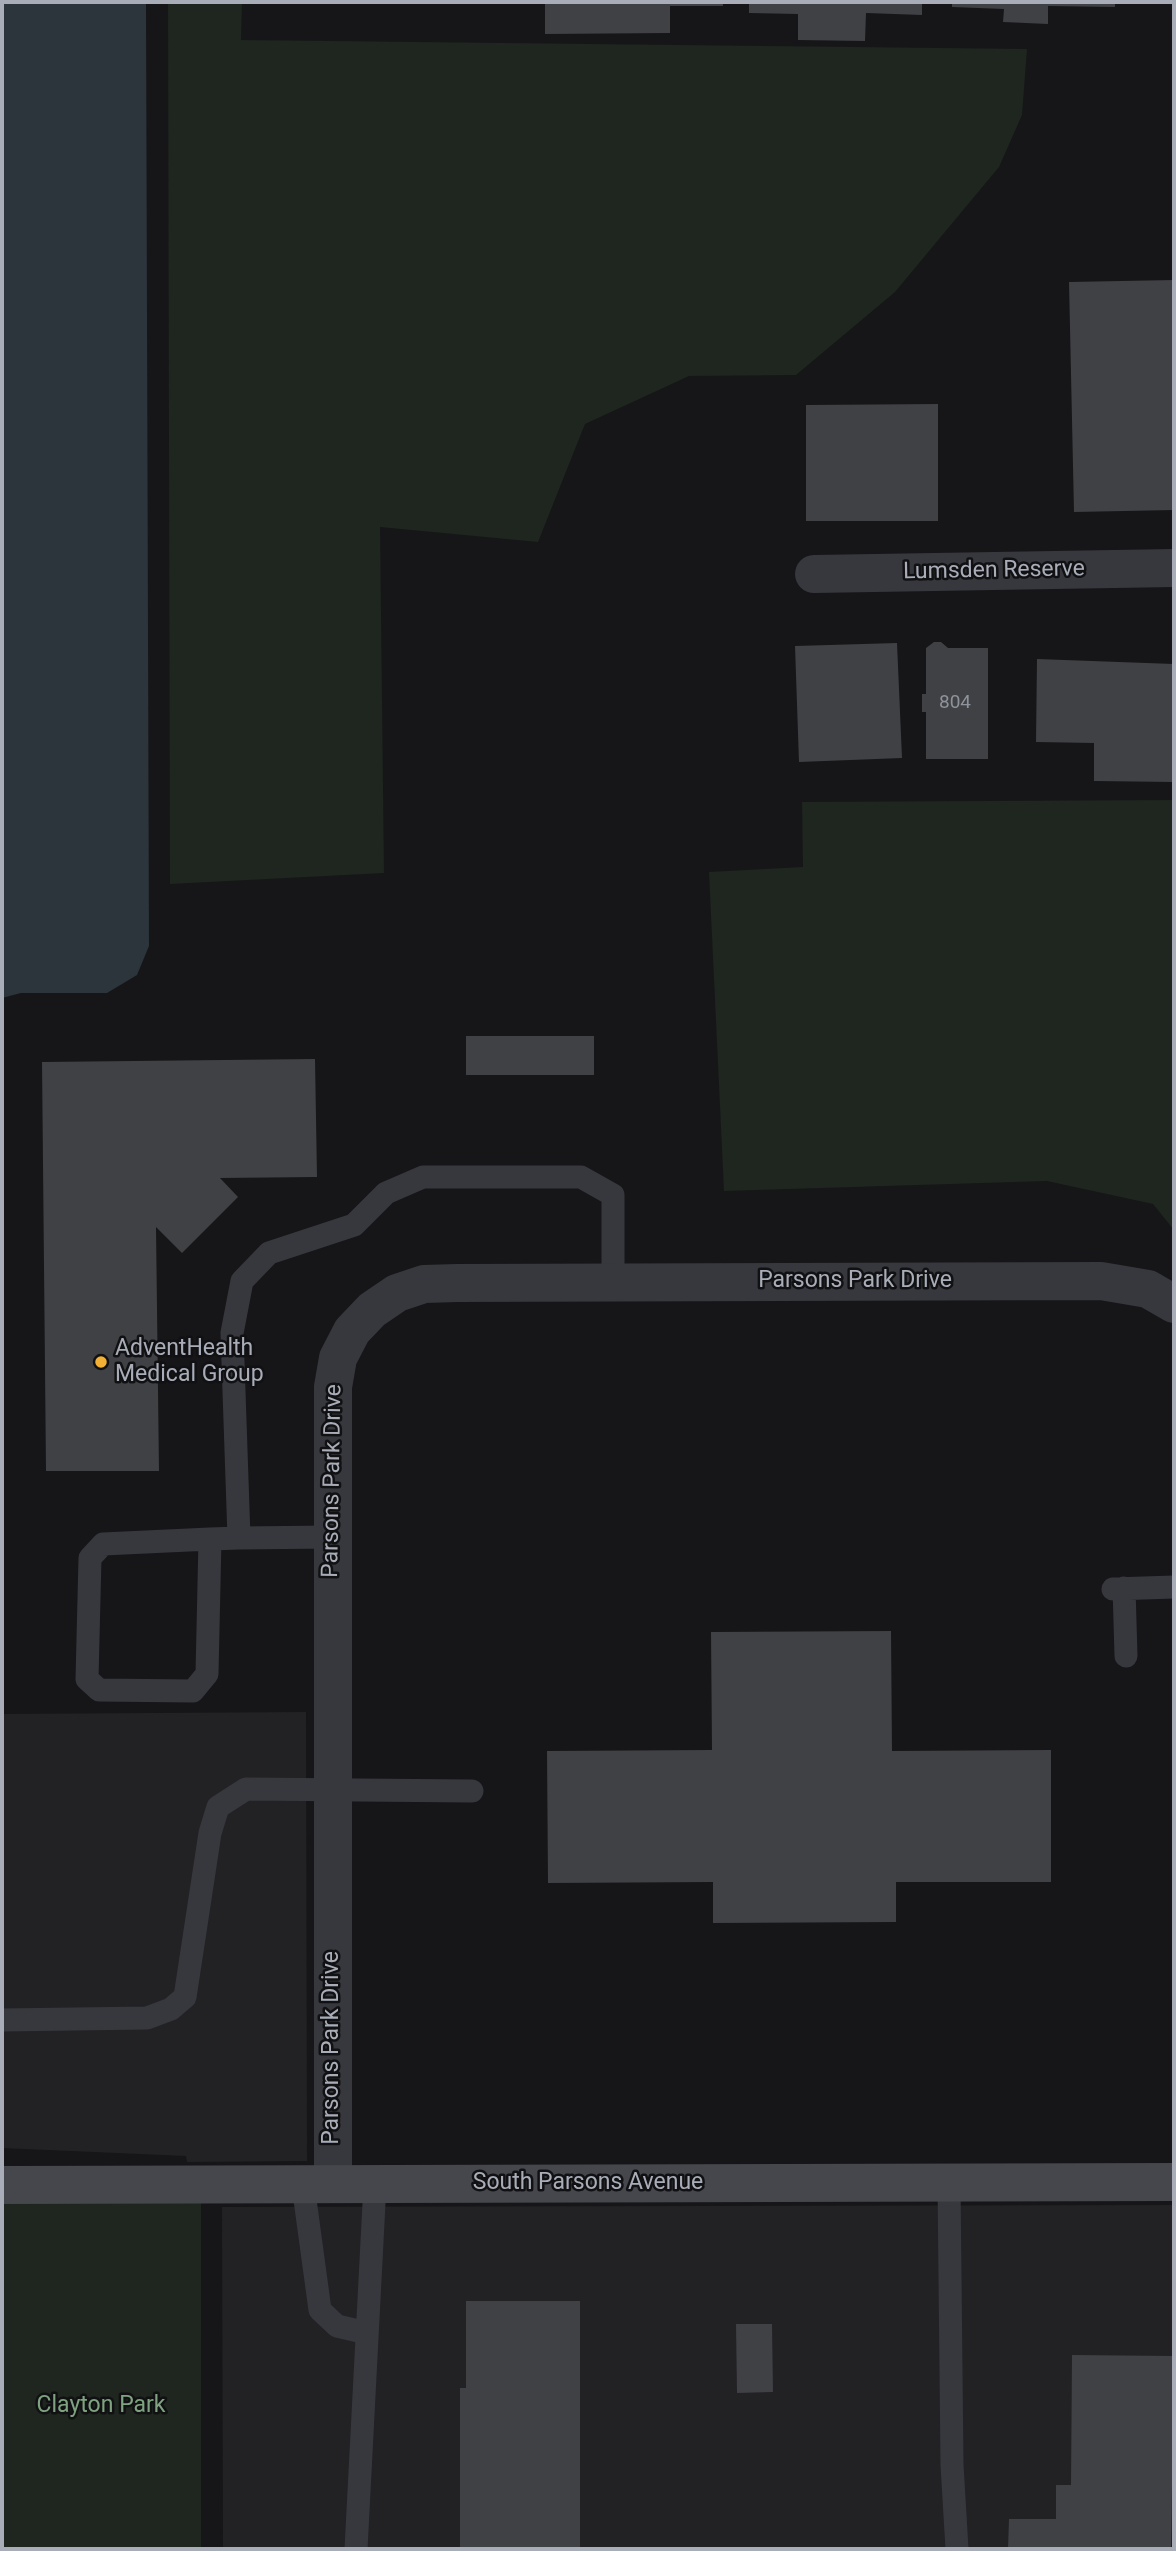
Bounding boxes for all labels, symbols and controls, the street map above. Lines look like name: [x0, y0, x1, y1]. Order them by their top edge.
street label: Lumsden Reserve: [903, 556, 1085, 586]
house number: 804: [939, 692, 971, 714]
street label: Parsons Park Drive: [758, 1267, 952, 1295]
place label: AdventHealth Medical Group: [115, 1335, 264, 1389]
marker: AdventHealth Medical Group: [93, 1354, 109, 1370]
street label: Parsons Park Drive: [318, 1384, 348, 1578]
street label: Parsons Park Drive: [318, 1951, 346, 2145]
street label: South Parsons Avenue: [473, 2169, 703, 2197]
park label: Clayton Park: [37, 2392, 165, 2420]

